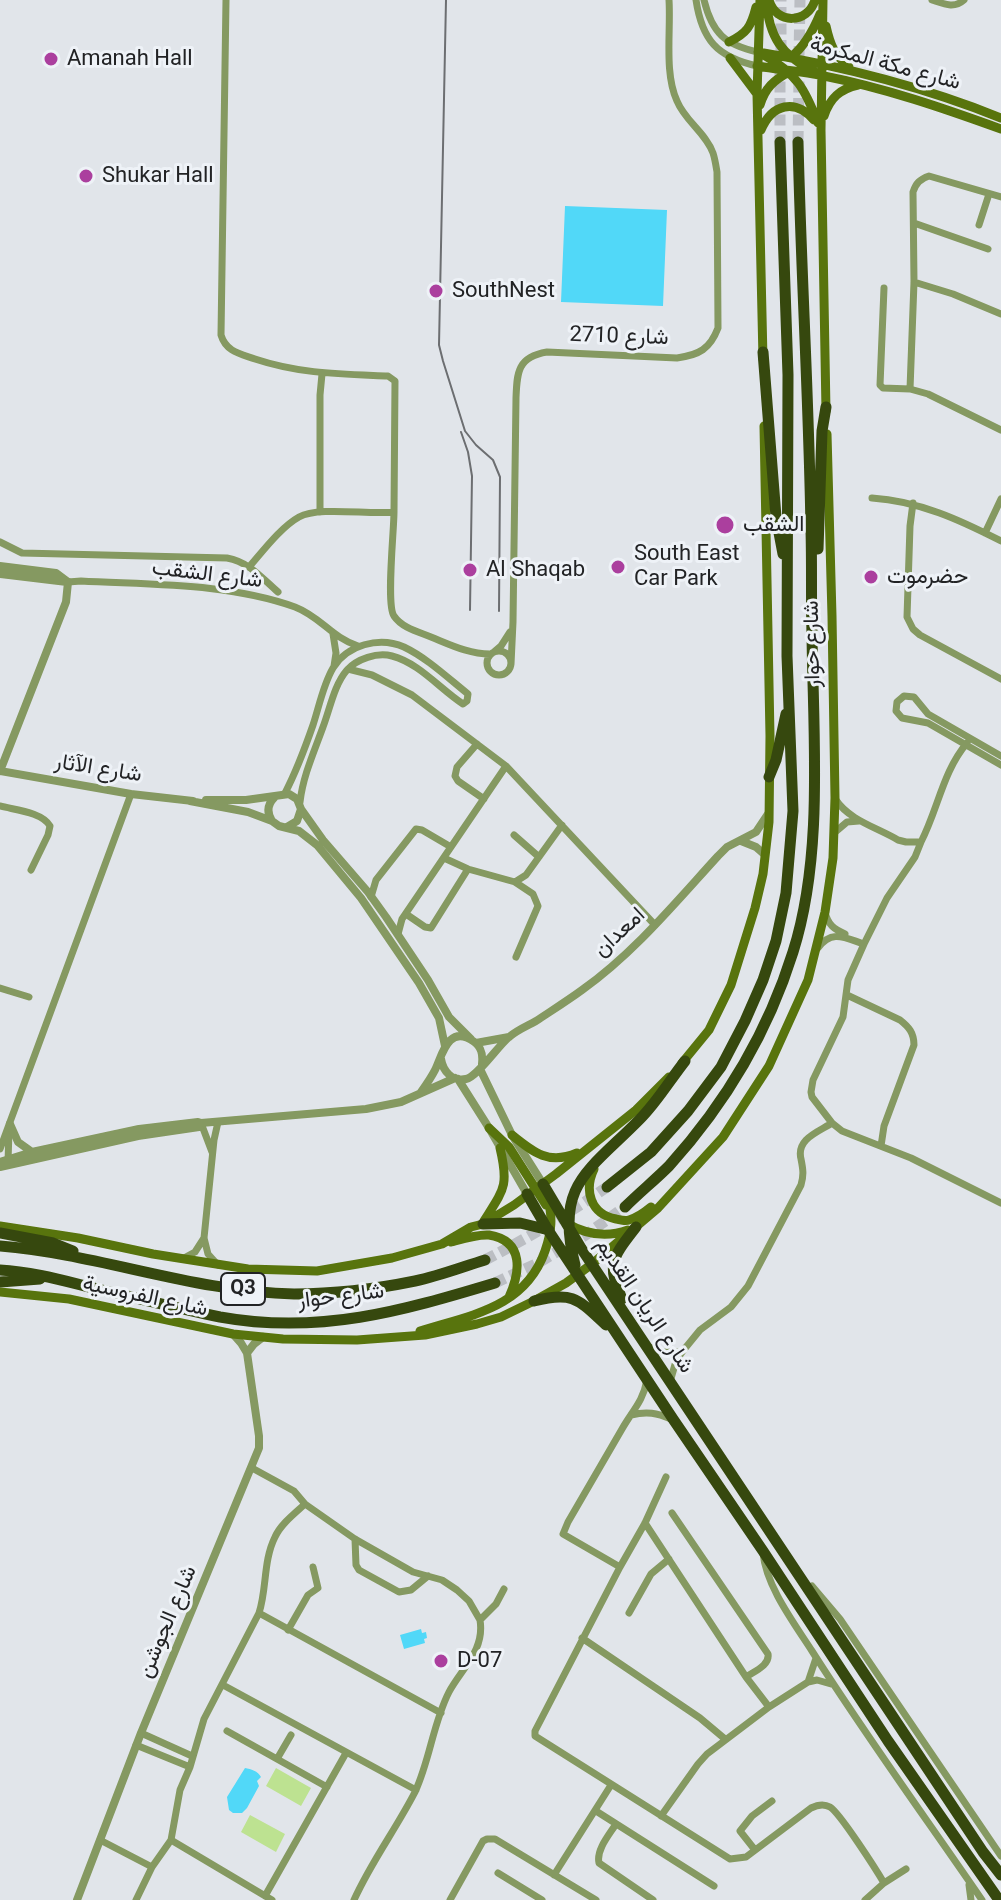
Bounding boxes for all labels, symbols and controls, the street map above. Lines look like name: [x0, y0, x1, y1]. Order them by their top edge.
street label: شارع مكة المكرمة: [807, 31, 963, 97]
place label: Amanah Hall: [67, 46, 193, 72]
marker: Amanah Hall: [42, 50, 60, 68]
place label: Shukar Hall: [102, 163, 214, 189]
marker: Shukar Hall: [77, 167, 95, 185]
place label: SouthNest: [452, 278, 555, 304]
marker: SouthNest: [427, 282, 445, 300]
street label: شارع 2710: [569, 322, 669, 352]
place label: الشقب: [743, 512, 804, 538]
marker: الشقب: [714, 514, 736, 536]
place label: South East Car Park: [634, 541, 740, 592]
street label: شارع الشقب: [150, 555, 264, 595]
place label: Al Shaqab: [486, 557, 585, 583]
marker: South East Car Park: [609, 558, 627, 576]
marker: Al Shaqab: [461, 561, 479, 579]
place label: حضرموت: [887, 564, 968, 590]
marker: حضرموت: [862, 568, 880, 586]
street label: شارع حوار: [799, 600, 827, 688]
street label: شارع الآثار: [53, 749, 143, 789]
street label: امعدان: [589, 903, 651, 963]
street label: شارع الريان القديم: [589, 1233, 699, 1379]
street label: شارع الفروسية: [80, 1271, 210, 1323]
road number: Q3: [221, 1273, 265, 1305]
street label: شارع حوار: [296, 1279, 386, 1315]
street label: شارع الجوشن: [133, 1562, 203, 1682]
place label: D-07: [457, 1648, 502, 1674]
marker: D-07: [432, 1652, 450, 1670]

